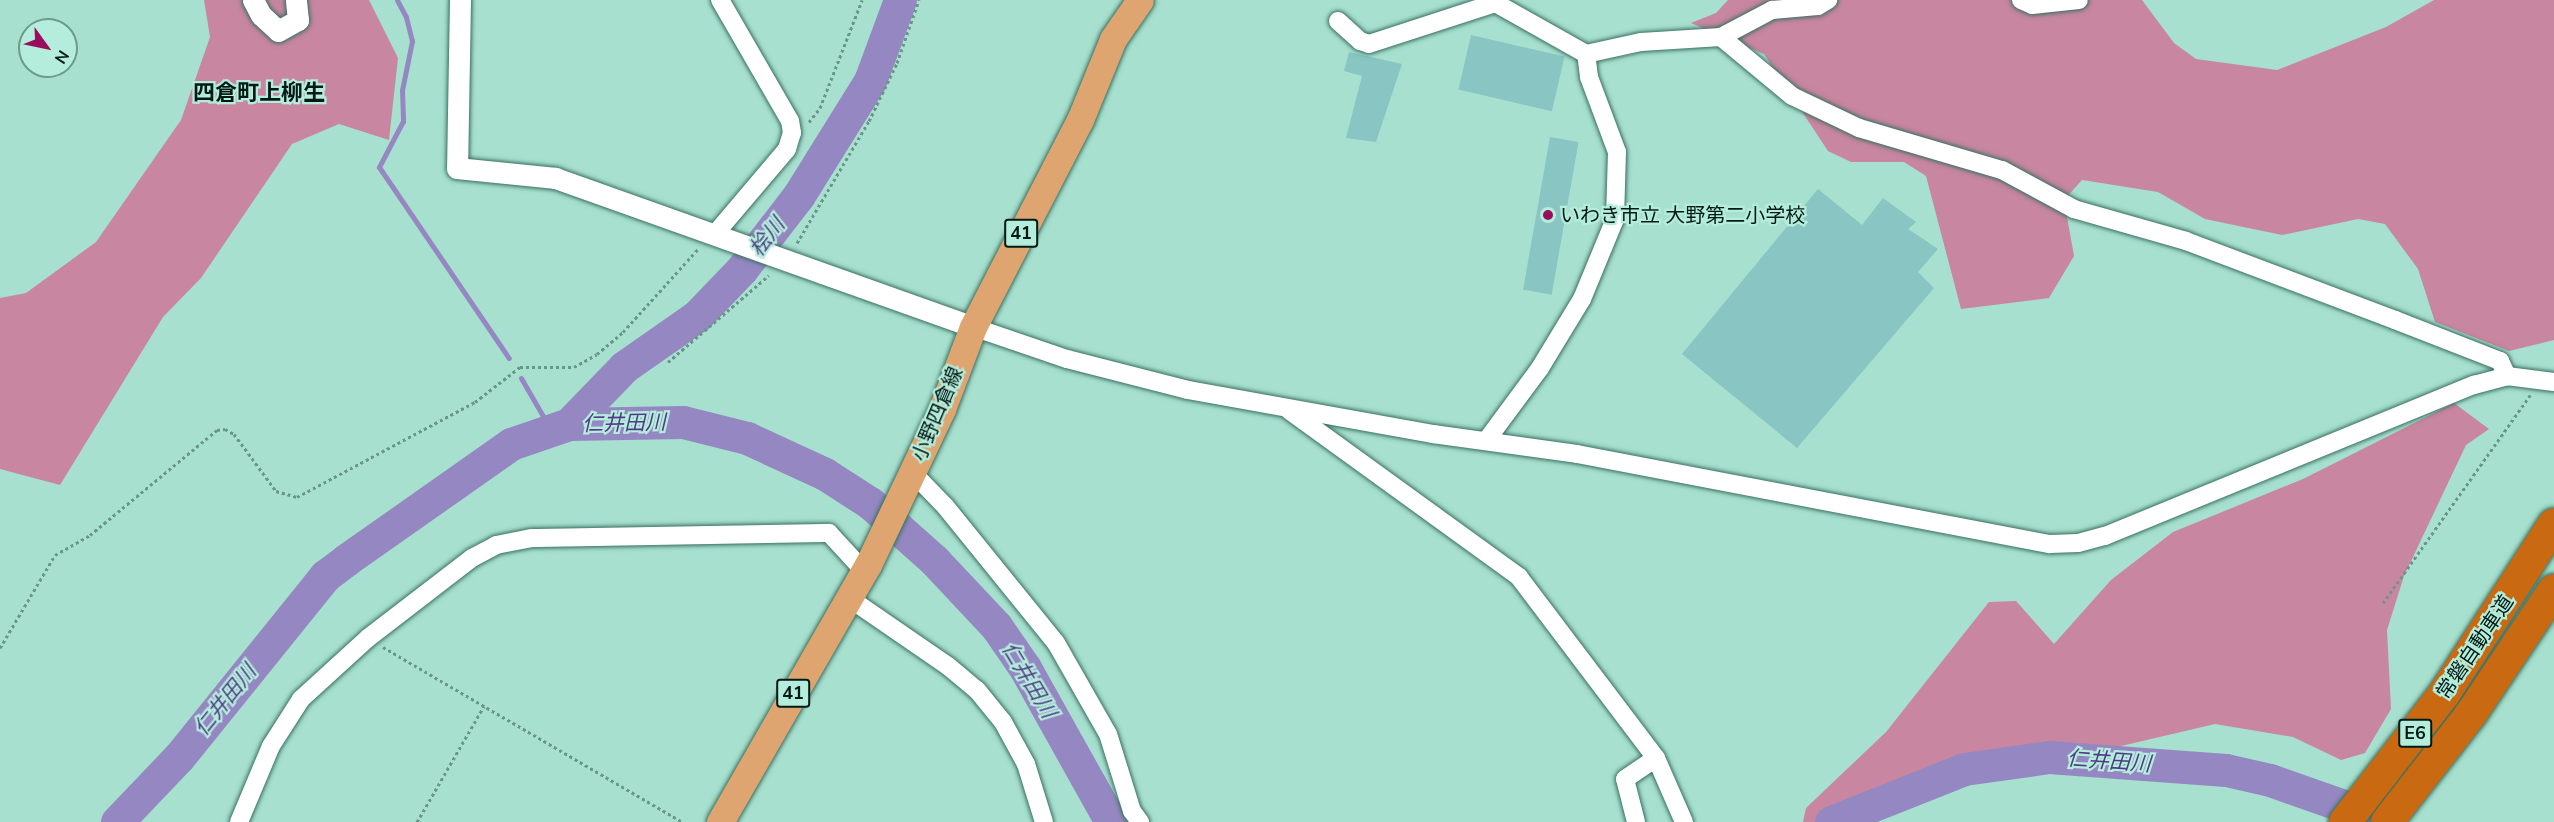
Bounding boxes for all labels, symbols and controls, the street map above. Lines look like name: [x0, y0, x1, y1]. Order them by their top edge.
north arrow: [18, 18, 78, 78]
text: N: [49, 46, 74, 68]
district label: 四倉町上柳生: [193, 81, 325, 107]
place label: いわき市立 大野第二小学校: [1560, 203, 1805, 227]
marker: いわき市立 大野第二小学校: [1541, 208, 1555, 222]
water label: 桧川: [744, 213, 790, 261]
road number: 41: [1003, 218, 1039, 248]
street label: 小野四倉線: [906, 363, 968, 465]
water label: 仁井田川: [582, 410, 666, 436]
street label: 常磐自動車道: [2432, 591, 2518, 703]
water label: 仁井田川: [997, 638, 1061, 722]
water label: 仁井田川: [189, 659, 261, 741]
road number: 41: [775, 678, 811, 708]
road number: E6: [2397, 718, 2433, 748]
water label: 仁井田川: [2066, 746, 2152, 776]

